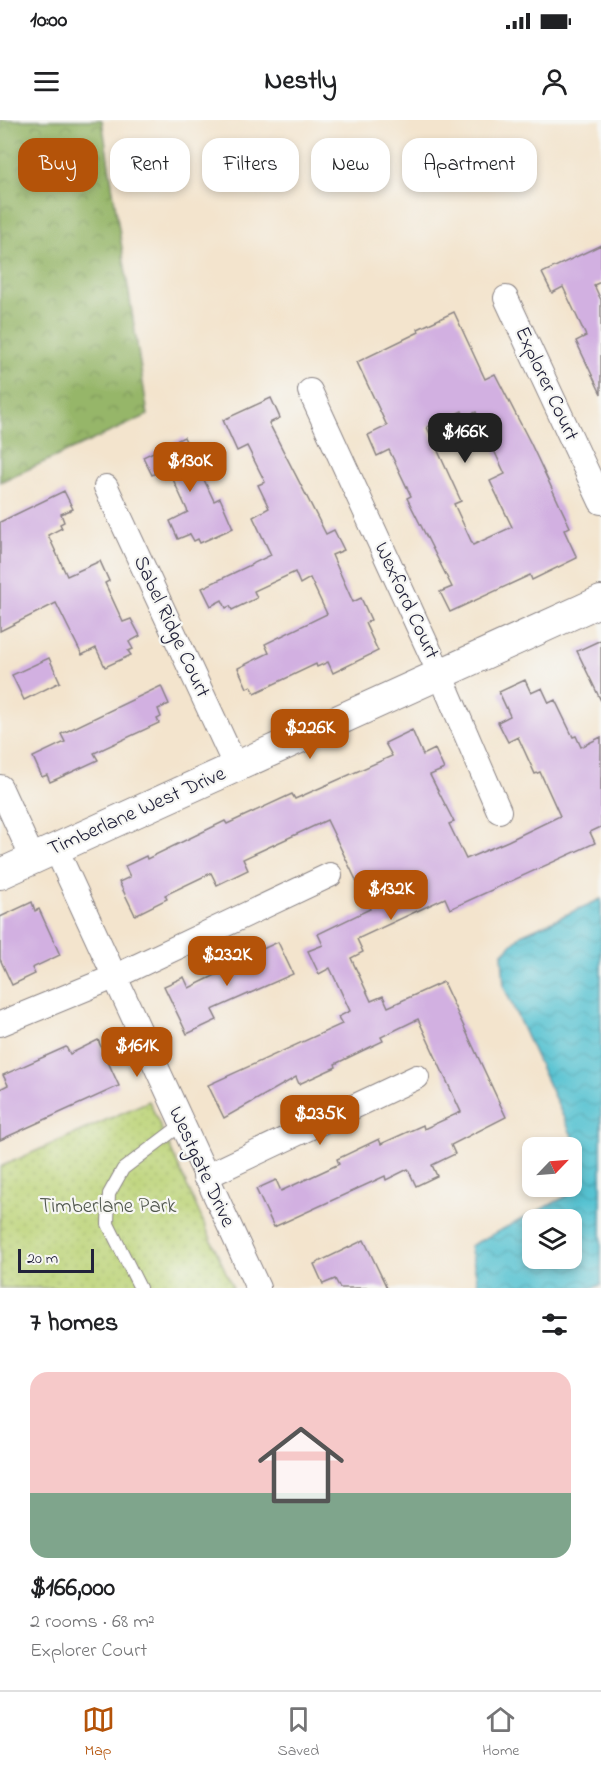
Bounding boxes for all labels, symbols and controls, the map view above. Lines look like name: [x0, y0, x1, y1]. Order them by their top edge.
text: 10:00: [30, 5, 67, 37]
text: Nestly: [264, 62, 337, 101]
icon: menu: [30, 65, 63, 98]
icon: person: [538, 65, 571, 98]
chip: Buy: [18, 138, 98, 192]
chip: Rent: [110, 138, 190, 192]
chip: Filters: [202, 138, 299, 192]
chip: New: [311, 138, 390, 192]
chip: Apartment: [402, 138, 537, 192]
street label: Explorer Court: [506, 322, 586, 446]
pin: $166K: [423, 413, 507, 464]
text: $166K: [442, 418, 488, 447]
pin: $130K: [148, 442, 232, 493]
text: $130K: [167, 447, 213, 476]
street label: Wexford Court: [366, 538, 446, 664]
street label: Sabel Ridge Court: [123, 551, 217, 704]
pin: $226K: [268, 709, 352, 760]
text: $226K: [285, 714, 335, 743]
street label: Timberlane West Drive: [43, 759, 231, 865]
pin: $132K: [349, 870, 433, 921]
text: $132K: [368, 875, 414, 904]
pin: $232K: [185, 936, 269, 987]
text: $232K: [202, 941, 252, 970]
pin: $161K: [95, 1027, 179, 1078]
text: $161K: [115, 1032, 159, 1061]
pin: $235K: [278, 1095, 362, 1146]
text: $235K: [294, 1100, 346, 1129]
street label: Westgate Drive: [158, 1102, 242, 1234]
north arrow: [522, 1137, 582, 1197]
map controls: [522, 1137, 582, 1269]
park label: Timberlane Park: [40, 1192, 177, 1222]
button: layers: [522, 1209, 582, 1269]
scale bar: [18, 1246, 94, 1274]
text: 20 m: [27, 1247, 58, 1271]
text: 7 homes: [30, 1305, 118, 1343]
icon: filters: [538, 1308, 571, 1341]
icon: home: [247, 1411, 355, 1519]
text: $166,000: [30, 1570, 115, 1608]
text: 2 rooms · 68 m²: [30, 1608, 155, 1637]
text: Explorer Court: [30, 1637, 147, 1666]
tab: Map: [82, 1703, 115, 1763]
tab: Saved: [278, 1703, 319, 1763]
tab: Home: [482, 1703, 519, 1763]

